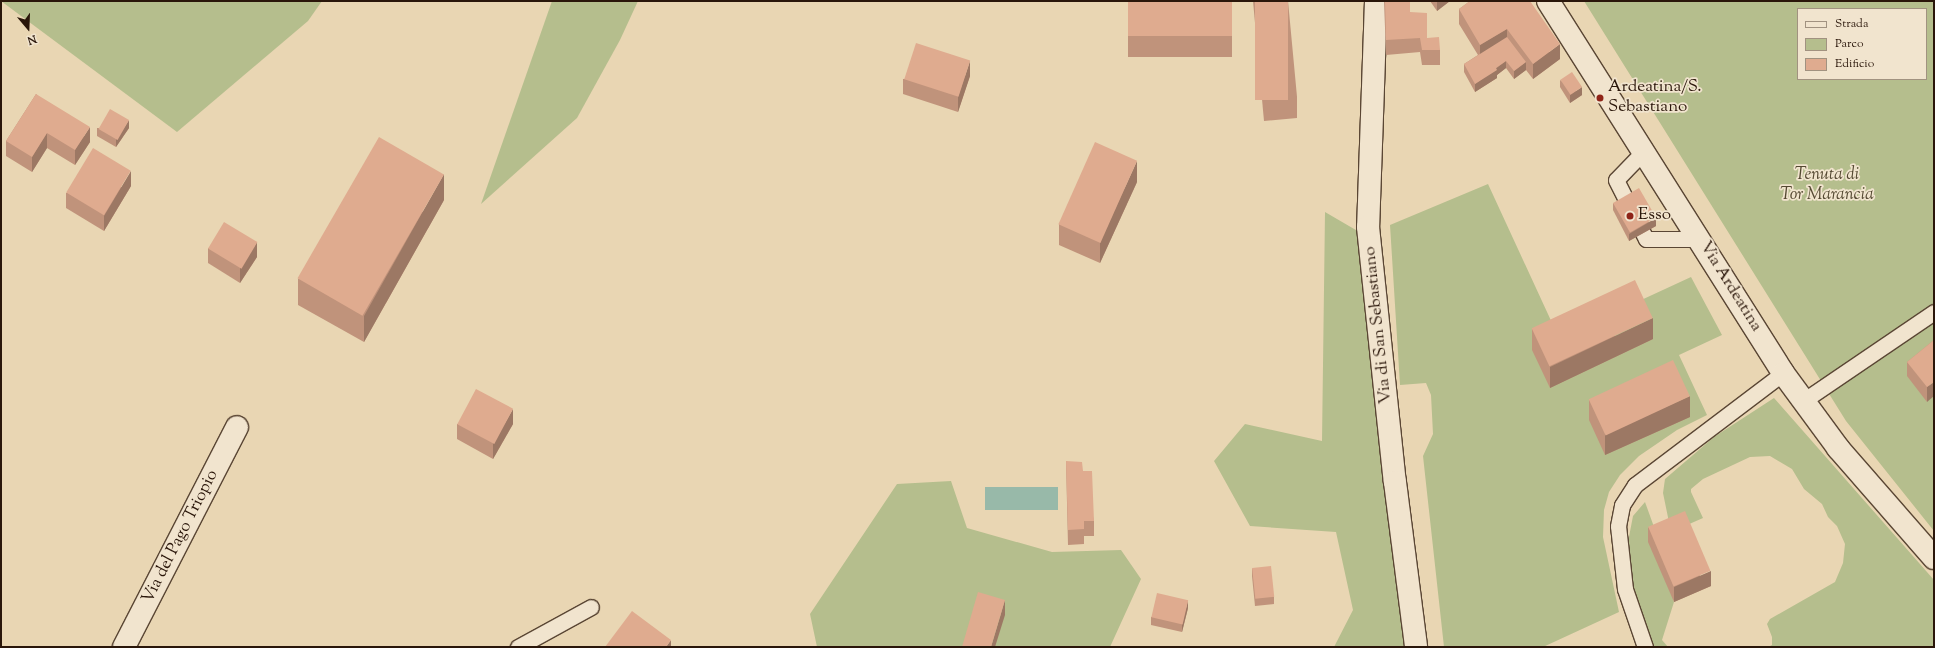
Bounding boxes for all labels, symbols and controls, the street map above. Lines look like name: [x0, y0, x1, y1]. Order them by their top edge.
north arrow: [8, 8, 48, 48]
legend: [1797, 8, 1927, 80]
text: Strada: [1835, 15, 1868, 33]
text: N: [25, 30, 39, 48]
text: Parco: [1835, 35, 1863, 53]
text: Edificio: [1835, 55, 1874, 73]
place label: Ardeatina/S. Sebastiano: [1608, 78, 1702, 118]
marker: Ardeatina/S. Sebastiano: [1595, 93, 1605, 103]
park label: Tenuta di Tor Marancia: [1780, 166, 1874, 206]
place label: Esso: [1638, 206, 1671, 226]
marker: Esso: [1625, 211, 1635, 221]
street label: Via Ardeatina: [1694, 238, 1766, 336]
street label: Via di San Sebastiano: [1361, 245, 1397, 405]
street label: Via del Pago Triopio: [139, 467, 223, 607]

